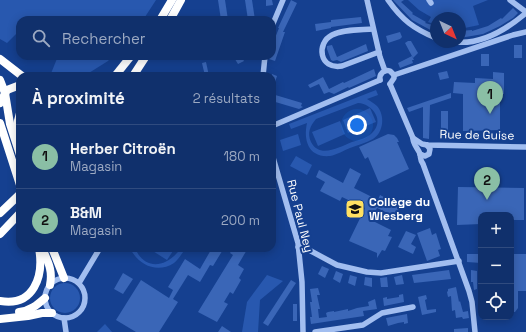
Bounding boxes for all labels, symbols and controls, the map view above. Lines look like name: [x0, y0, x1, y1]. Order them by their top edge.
north arrow: [430, 12, 466, 48]
search box: [16, 16, 276, 60]
icon: search: [30, 27, 52, 49]
text: Rechercher: [62, 29, 145, 48]
pin: 1: [477, 81, 503, 114]
text: À proximité: [32, 87, 125, 109]
text: 2 résultats: [193, 90, 260, 107]
your location: [347, 115, 367, 135]
street label: Rue de Guise: [440, 126, 514, 144]
text: Herber Citroën: [70, 139, 176, 158]
text: 1: [42, 148, 48, 165]
text: 180 m: [224, 148, 260, 165]
text: Magasin: [70, 158, 122, 175]
pin: 2: [474, 167, 500, 200]
street label: Rue Paul Ney: [283, 178, 317, 254]
place label: Collège du Wiesberg: [369, 194, 430, 224]
school or university icon: Collège du Wiesberg: [344, 198, 366, 220]
text: B&M: [70, 203, 102, 222]
text: 2: [41, 212, 49, 229]
text: 200 m: [221, 212, 260, 229]
map controls: [478, 212, 514, 320]
button: +: [478, 212, 514, 248]
text: Magasin: [70, 222, 122, 239]
button: −: [478, 248, 514, 284]
button: locate: [478, 284, 514, 320]

